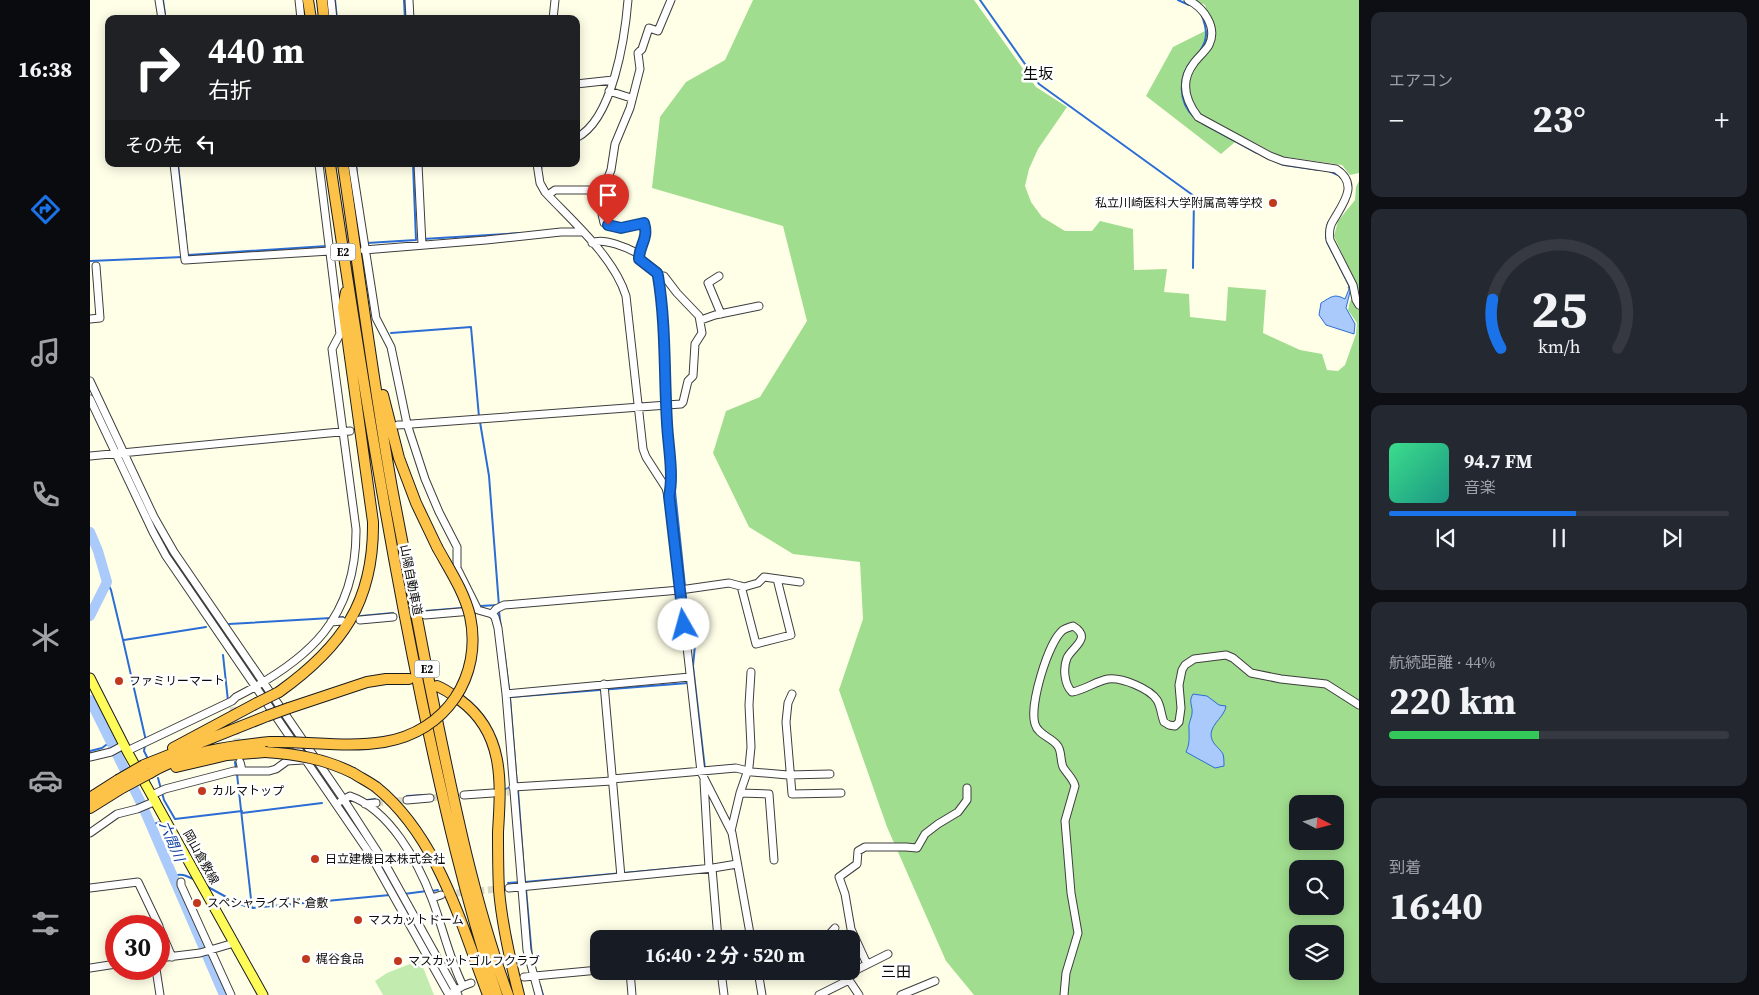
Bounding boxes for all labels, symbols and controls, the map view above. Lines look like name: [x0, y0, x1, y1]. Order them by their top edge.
text: 440 m: [208, 27, 304, 75]
icon: right: [125, 35, 190, 100]
text: 16:38: [18, 54, 72, 84]
district label: 生坂: [1023, 63, 1053, 84]
text: エアコン: [1389, 69, 1453, 91]
text: 右折: [208, 75, 252, 105]
text: 23°: [1532, 93, 1586, 145]
text: −: [1389, 101, 1404, 139]
text: +: [1714, 101, 1729, 139]
icon: left: [192, 130, 220, 158]
text: その先: [125, 132, 182, 158]
pin: [587, 174, 629, 225]
icon: arrive: [594, 181, 622, 209]
icon: directions: [28, 192, 63, 227]
place label: 私立川崎医科大学附属高等学校: [1095, 195, 1263, 211]
marker: 私立川崎医科大学附属高等学校: [1267, 197, 1279, 209]
road number: E2: [330, 243, 356, 260]
text: 25: [1531, 273, 1587, 344]
text: km/h: [1538, 334, 1581, 359]
icon: music: [28, 335, 63, 370]
text: 94.7 FM: [1464, 448, 1533, 474]
text: 音楽: [1464, 476, 1496, 498]
icon: phone: [28, 477, 63, 512]
icon: previous: [1432, 524, 1460, 552]
icon: pause: [1545, 524, 1573, 552]
icon: next: [1658, 524, 1686, 552]
street label: 山陽自動車道: [396, 543, 426, 617]
position arrow: [657, 598, 709, 650]
icon: climate: [28, 620, 63, 655]
text: 航続距離 · 44%: [1389, 651, 1495, 673]
road number: E2: [414, 661, 440, 678]
place label: ファミリーマート: [129, 673, 225, 689]
marker: ファミリーマート: [113, 675, 125, 687]
text: 220 km: [1389, 675, 1516, 727]
icon: car: [28, 763, 63, 798]
place label: カルマトップ: [212, 783, 284, 799]
marker: カルマトップ: [196, 785, 208, 797]
north arrow: [1289, 795, 1344, 850]
map controls: [1289, 795, 1344, 980]
water label: 六間川: [155, 818, 190, 866]
street label: 岡山倉敷線: [179, 827, 223, 887]
place label: 日立建機日本株式会社: [325, 851, 445, 867]
marker: 日立建機日本株式会社: [309, 853, 321, 865]
text: 到着: [1389, 856, 1421, 878]
button: search: [1289, 860, 1344, 915]
text: 16:40: [1389, 880, 1483, 932]
place label: スペシャライズド 倉敷: [207, 895, 329, 911]
marker: スペシャライズド 倉敷: [191, 897, 203, 909]
icon: filters: [28, 906, 63, 941]
place label: マスカットドーム: [368, 912, 464, 928]
marker: マスカットドーム: [352, 914, 364, 926]
speed limit sign: 30: [105, 915, 170, 980]
button: layers: [1289, 925, 1344, 980]
text: 16:40 · 2 分 · 520 m: [645, 942, 805, 968]
place label: 梶谷食品: [316, 951, 364, 967]
marker: 梶谷食品: [300, 953, 312, 965]
place label: マスカットゴルフクラブ: [408, 953, 540, 969]
marker: マスカットゴルフクラブ: [392, 955, 404, 967]
district label: 三田: [881, 961, 911, 982]

